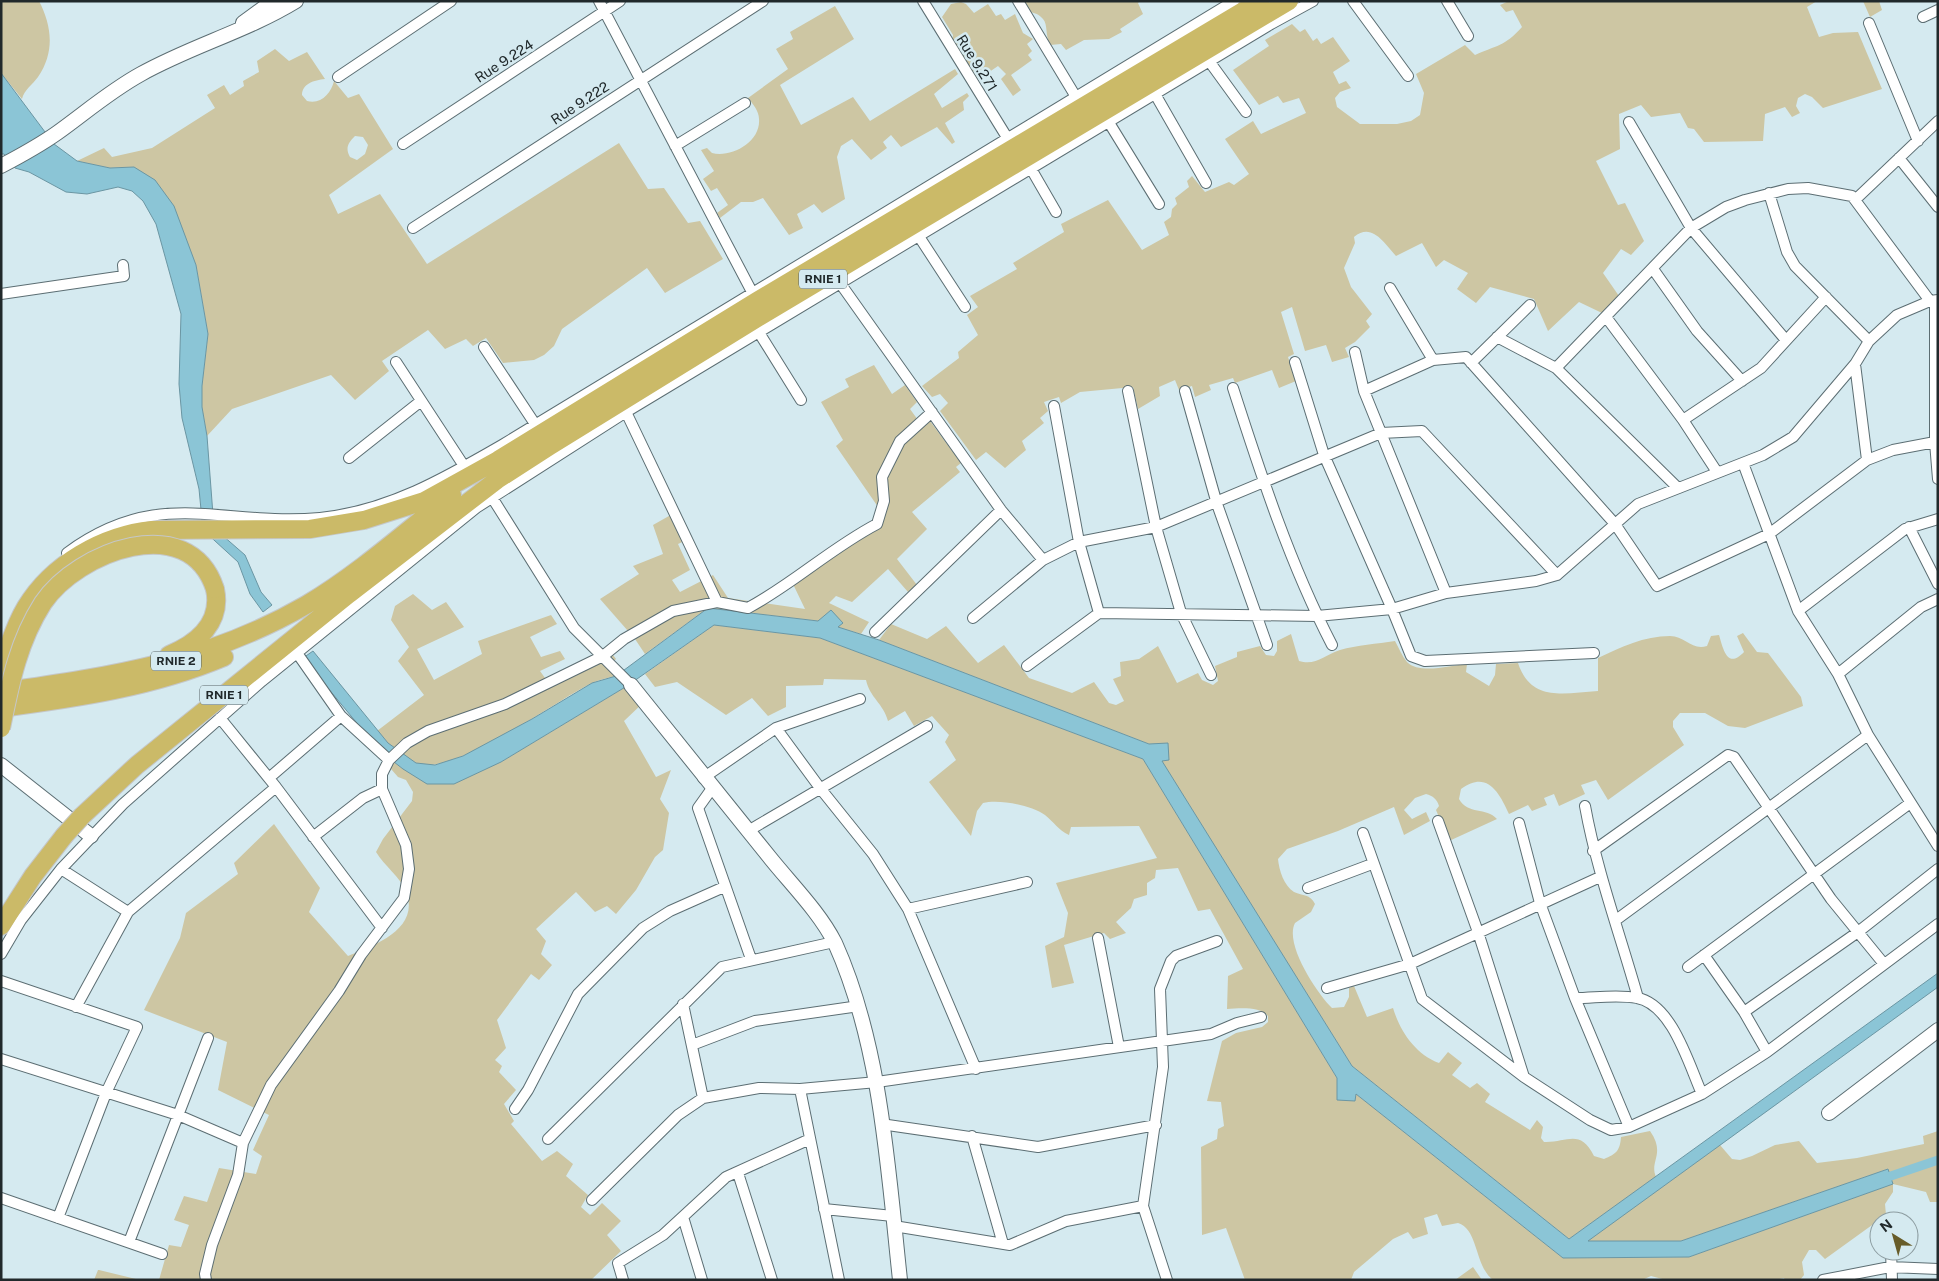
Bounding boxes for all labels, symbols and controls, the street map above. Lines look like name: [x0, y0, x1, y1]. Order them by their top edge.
street label: Rue 9.271: [953, 32, 1001, 94]
street label: Rue 9.224: [472, 36, 536, 86]
street label: Rue 9.222: [548, 78, 612, 128]
road number: RNIE 1: [799, 270, 847, 288]
road number: RNIE 2: [151, 651, 201, 670]
road number: RNIE 1: [200, 686, 248, 704]
north arrow: [1869, 1211, 1919, 1261]
text: N: [1877, 1216, 1895, 1235]

